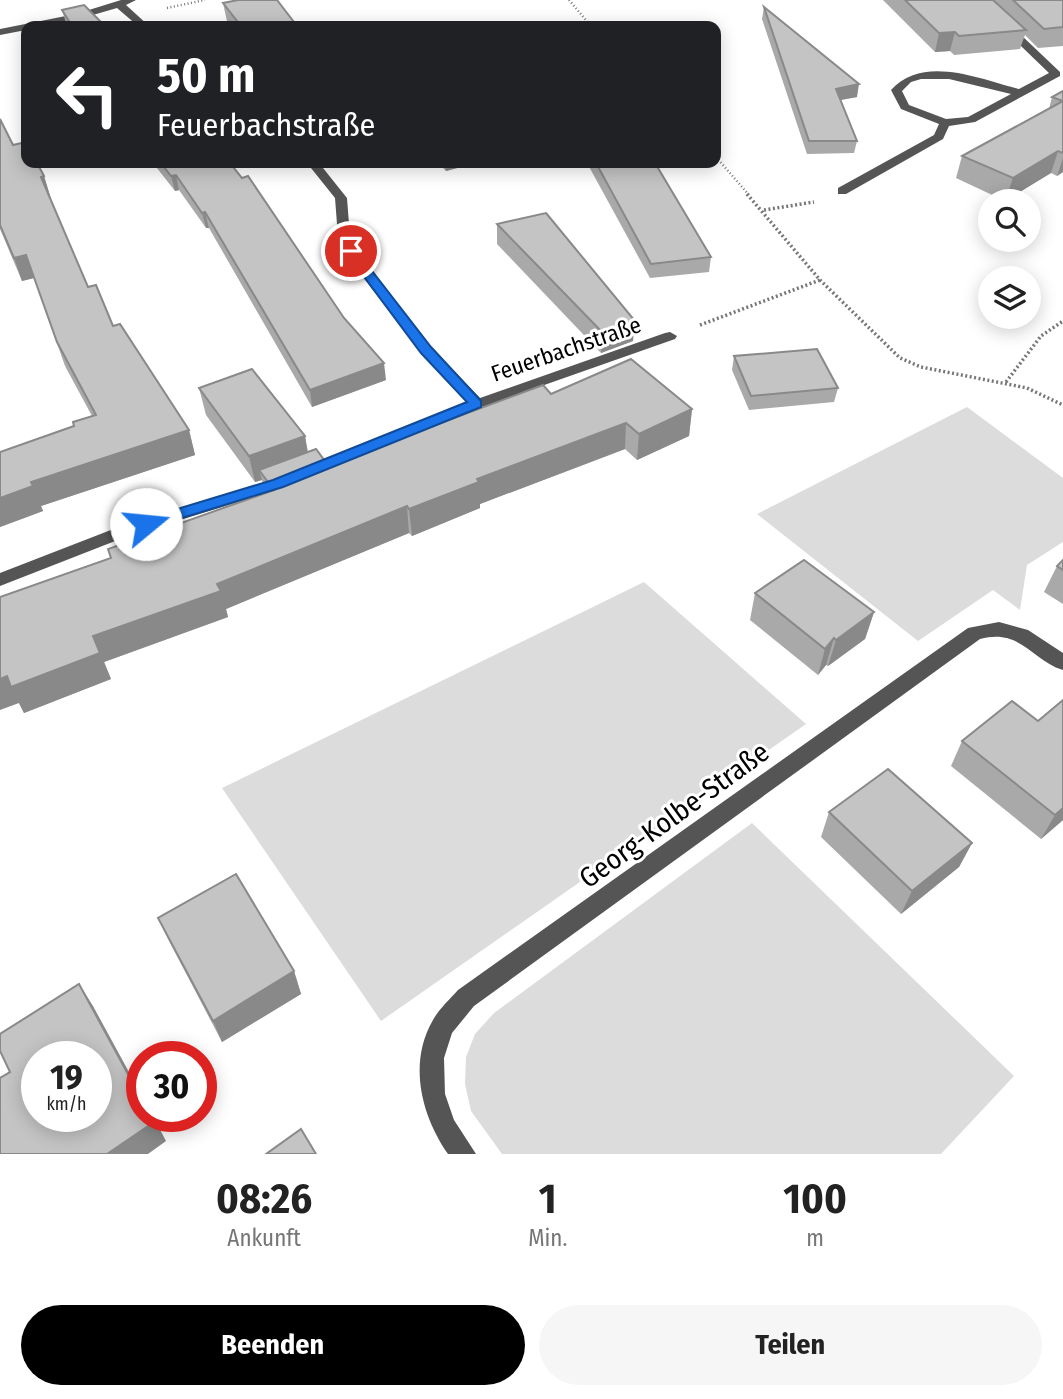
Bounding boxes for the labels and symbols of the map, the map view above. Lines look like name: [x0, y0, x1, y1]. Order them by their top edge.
pin: [321, 221, 381, 281]
street label: Feuerbachstraße: [487, 310, 645, 388]
position arrow: [109, 487, 183, 561]
street label: Georg-Kolbe-Straße: [573, 735, 775, 895]
speed limit sign: 30: [126, 1041, 217, 1132]

